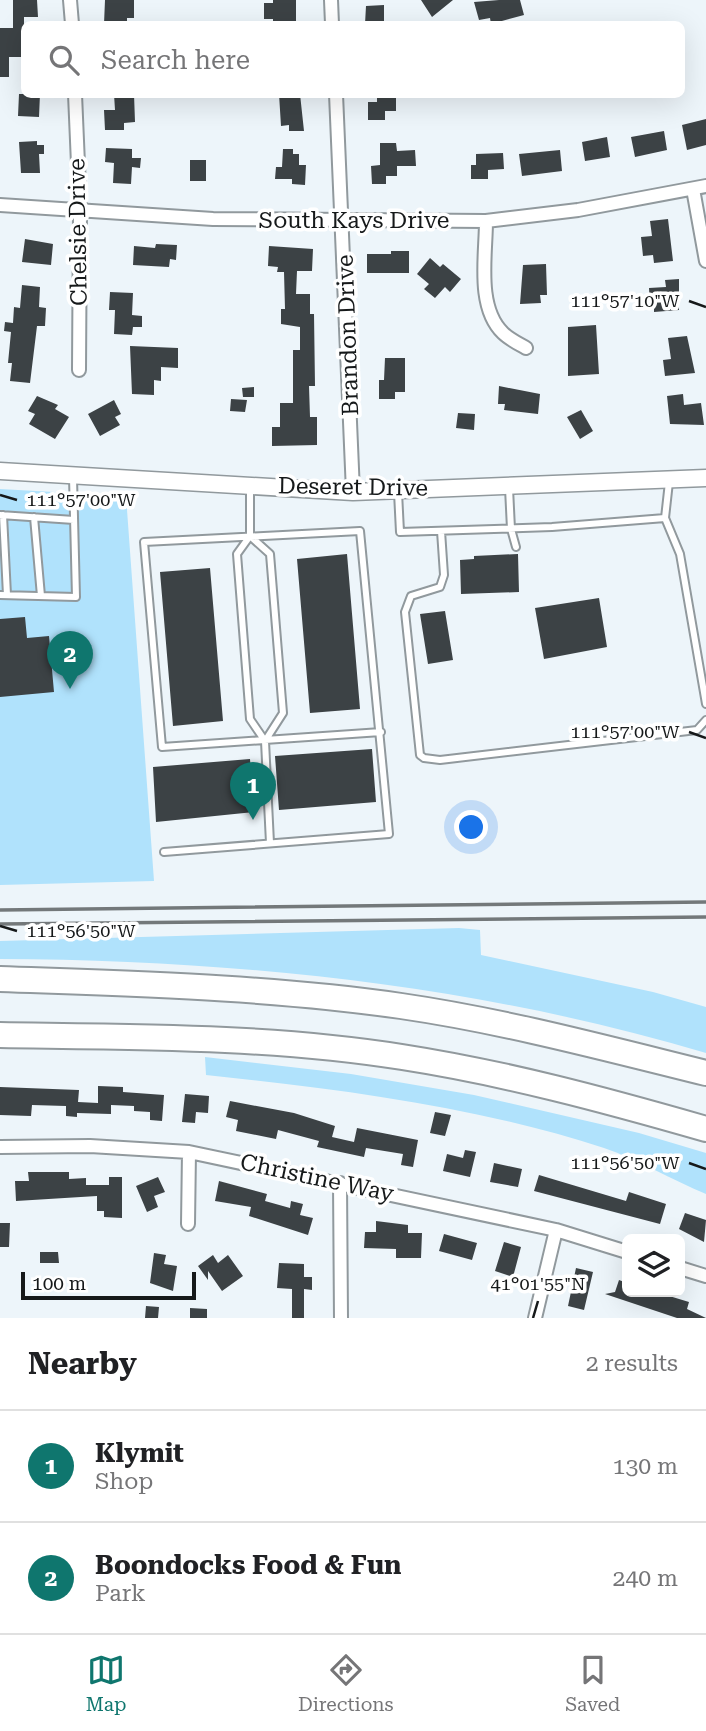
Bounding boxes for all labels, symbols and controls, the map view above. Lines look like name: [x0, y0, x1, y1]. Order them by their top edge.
search box: [21, 21, 685, 98]
icon: search: [45, 41, 83, 79]
text: Search here: [101, 45, 250, 75]
street label: Chelsie Drive: [63, 158, 93, 306]
street label: South Kays Drive: [259, 207, 449, 234]
street label: Brandon Drive: [332, 254, 364, 416]
text: 111°57'10"W: [571, 290, 680, 311]
street label: Deseret Drive: [278, 472, 428, 502]
text: 111°57'00"W: [27, 489, 136, 510]
pin: 2: [47, 631, 93, 689]
text: 111°57'00"W: [571, 721, 680, 742]
pin: 1: [230, 762, 276, 820]
your location: [454, 810, 488, 844]
text: 111°56'50"W: [27, 920, 136, 941]
street label: Christine Way: [238, 1149, 397, 1208]
text: 111°56'50"W: [571, 1152, 680, 1173]
map controls: [622, 1234, 685, 1297]
button: layers: [622, 1234, 685, 1297]
scale bar: [21, 1269, 196, 1301]
text: 100 m: [32, 1272, 86, 1295]
text: 41°01'55"N: [491, 1273, 585, 1294]
text: Nearby: [28, 1346, 137, 1381]
text: 2 results: [586, 1350, 678, 1377]
text: Klymit: [95, 1438, 184, 1468]
text: 1: [45, 1453, 57, 1480]
text: 130 m: [613, 1453, 678, 1480]
text: Shop: [95, 1468, 153, 1495]
text: Boondocks Food & Fun: [95, 1550, 402, 1580]
text: 2: [45, 1565, 57, 1592]
text: 240 m: [613, 1565, 678, 1592]
text: Park: [95, 1580, 146, 1607]
tab: Map: [86, 1651, 126, 1716]
tab: Directions: [298, 1651, 394, 1716]
tab: Saved: [565, 1651, 620, 1716]

